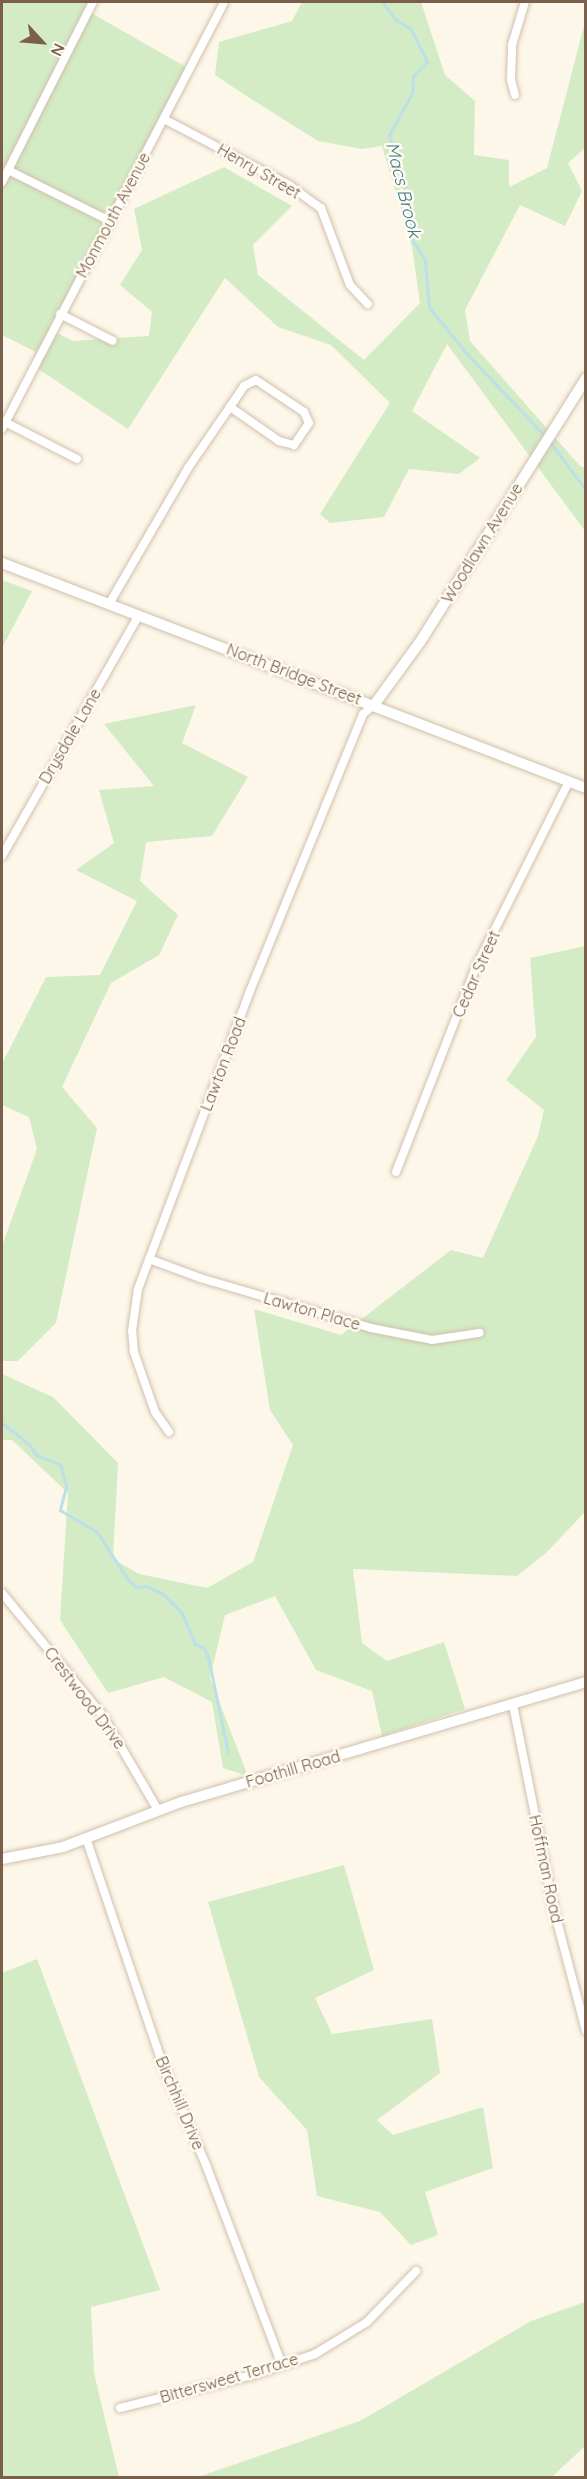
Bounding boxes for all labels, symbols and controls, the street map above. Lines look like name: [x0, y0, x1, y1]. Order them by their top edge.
north arrow: [12, 12, 72, 72]
text: N: [47, 40, 70, 60]
street label: Henry Street: [214, 139, 304, 203]
water label: Macs Brook: [381, 140, 425, 240]
street label: Monmouth Avenue: [72, 149, 154, 281]
street label: Woodlawn Avenue: [437, 479, 527, 607]
street label: North Bridge Street: [224, 639, 364, 709]
street label: Drysdale Lane: [35, 685, 105, 787]
street label: Cedar Street: [448, 928, 504, 1020]
street label: Lawton Road: [196, 1014, 250, 1114]
street label: Lawton Place: [261, 1288, 363, 1334]
street label: Crestwood Drive: [40, 1643, 130, 1753]
street label: Foothill Road: [243, 1746, 343, 1792]
street label: Hoffman Road: [525, 1813, 567, 1925]
street label: Birchhill Drive: [152, 2053, 208, 2153]
street label: Bittersweet Terrace: [158, 2349, 300, 2407]

